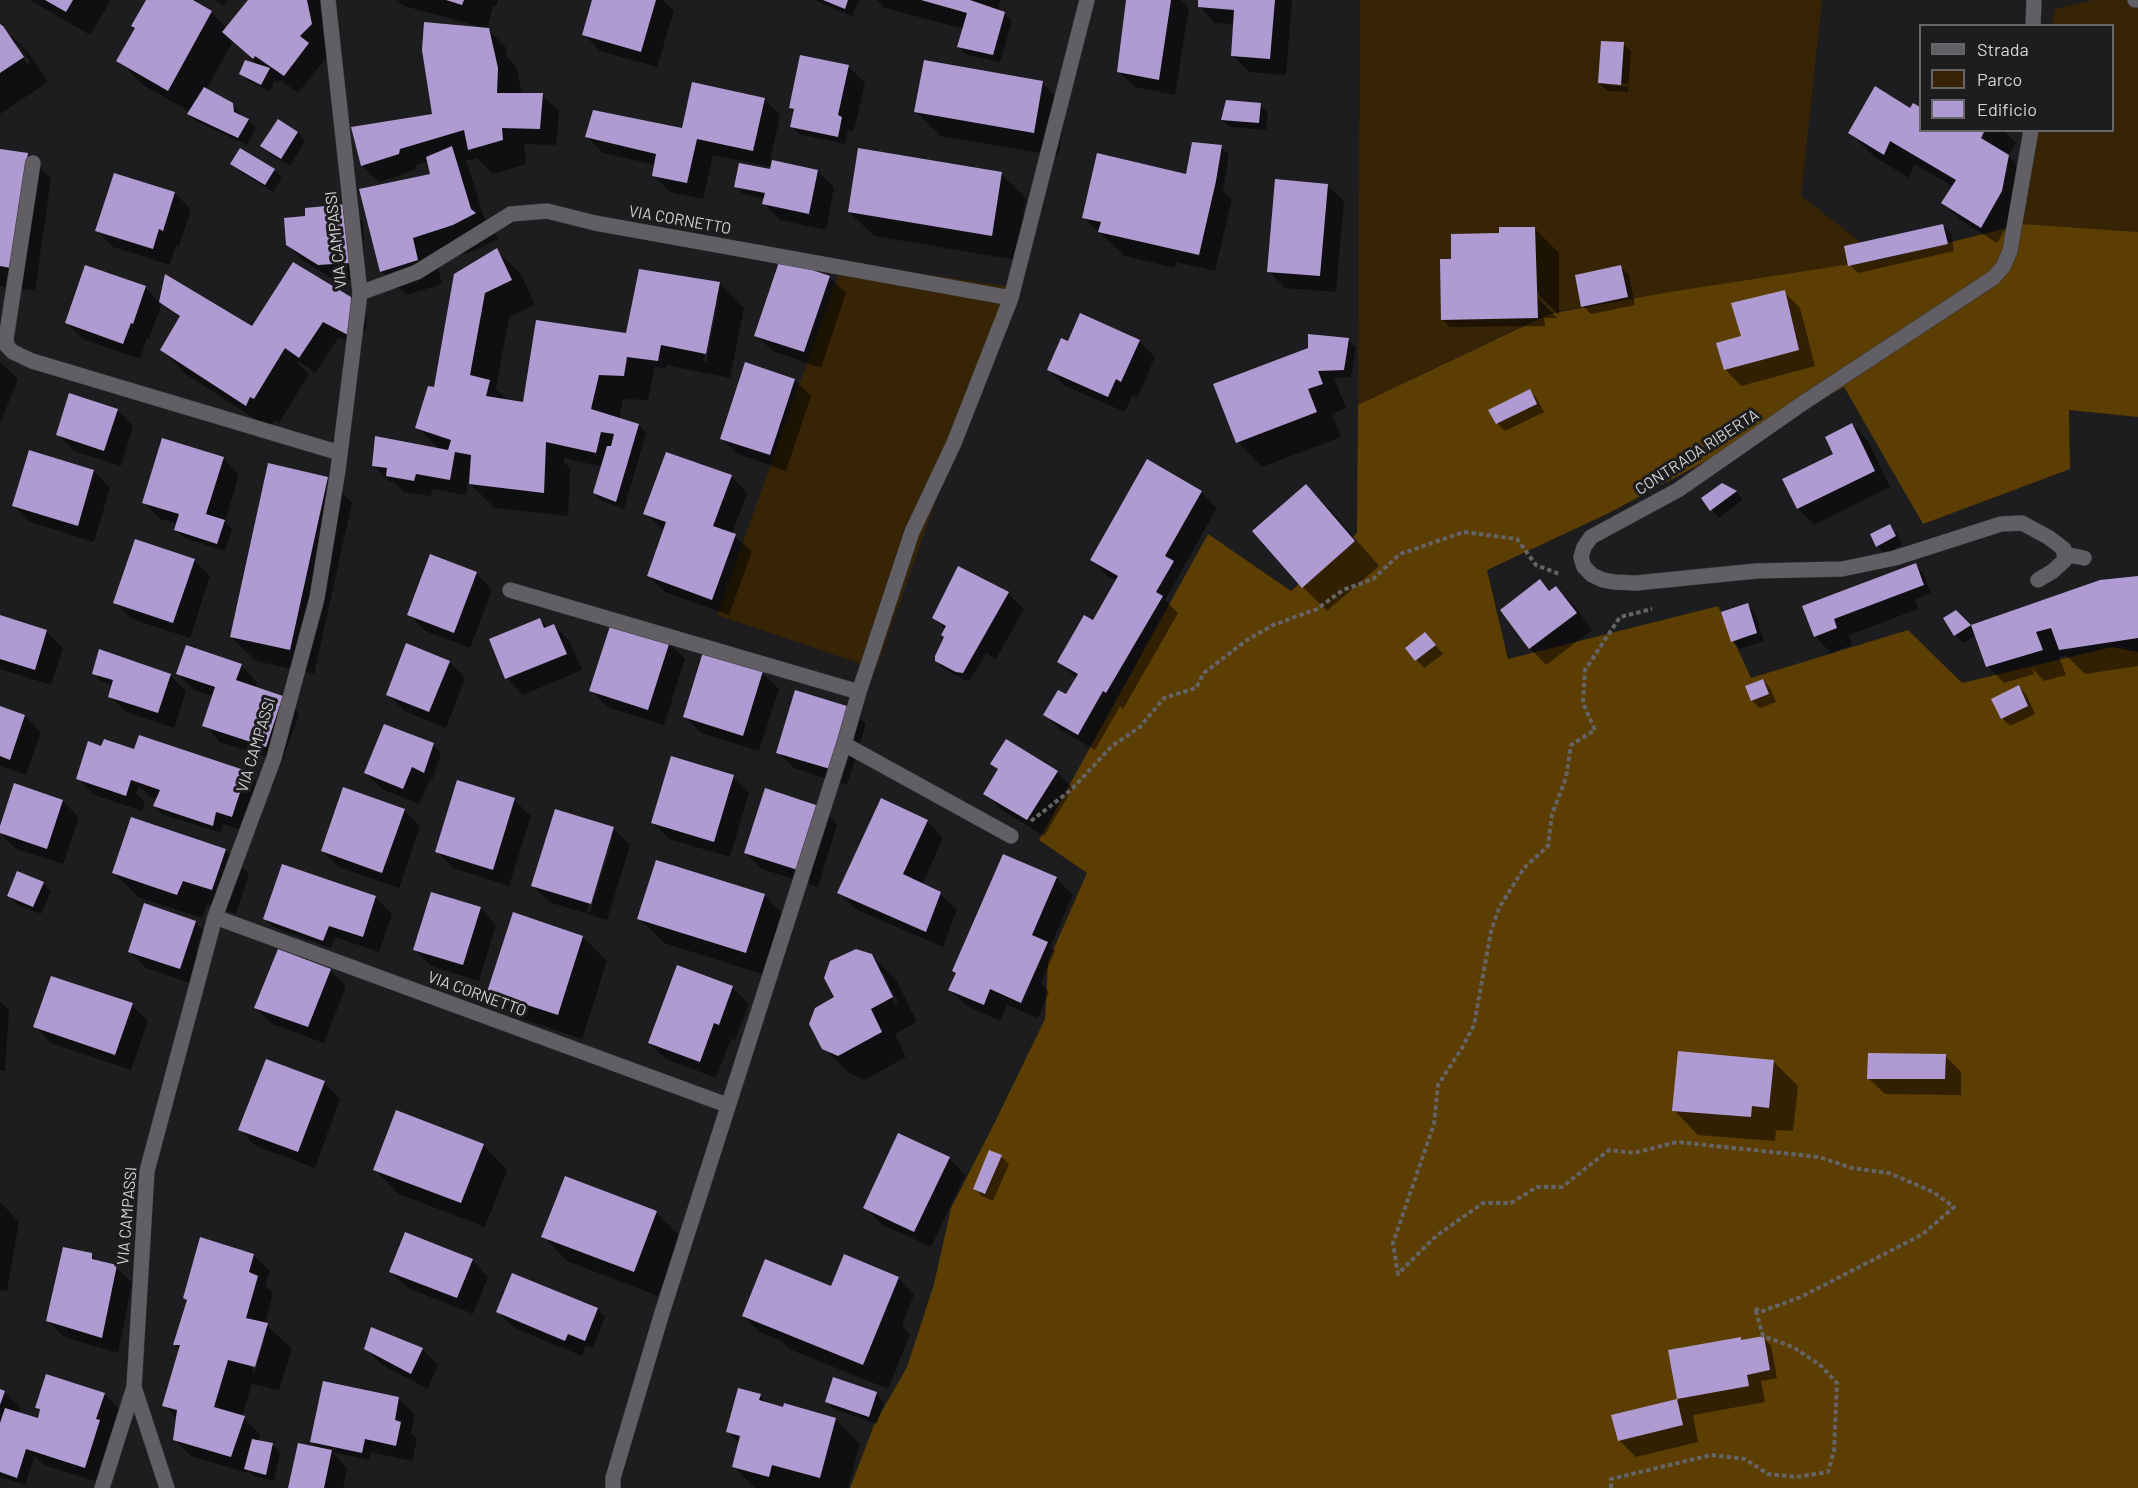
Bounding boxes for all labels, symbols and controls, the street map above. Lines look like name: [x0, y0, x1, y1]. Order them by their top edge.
legend: [1919, 24, 2114, 132]
text: Strada: [1977, 38, 2029, 60]
text: Parco: [1977, 68, 2022, 90]
text: Edificio: [1977, 98, 2037, 120]
street label: VIA CAMPASSI: [321, 190, 351, 290]
street label: VIA CORNETTO: [627, 202, 733, 238]
street label: CONTRADA RIBERTA: [1632, 405, 1762, 499]
street label: VIA CAMPASSI: [232, 695, 280, 795]
street label: VIA CORNETTO: [425, 967, 529, 1021]
street label: VIA CAMPASSI: [113, 1166, 141, 1266]

